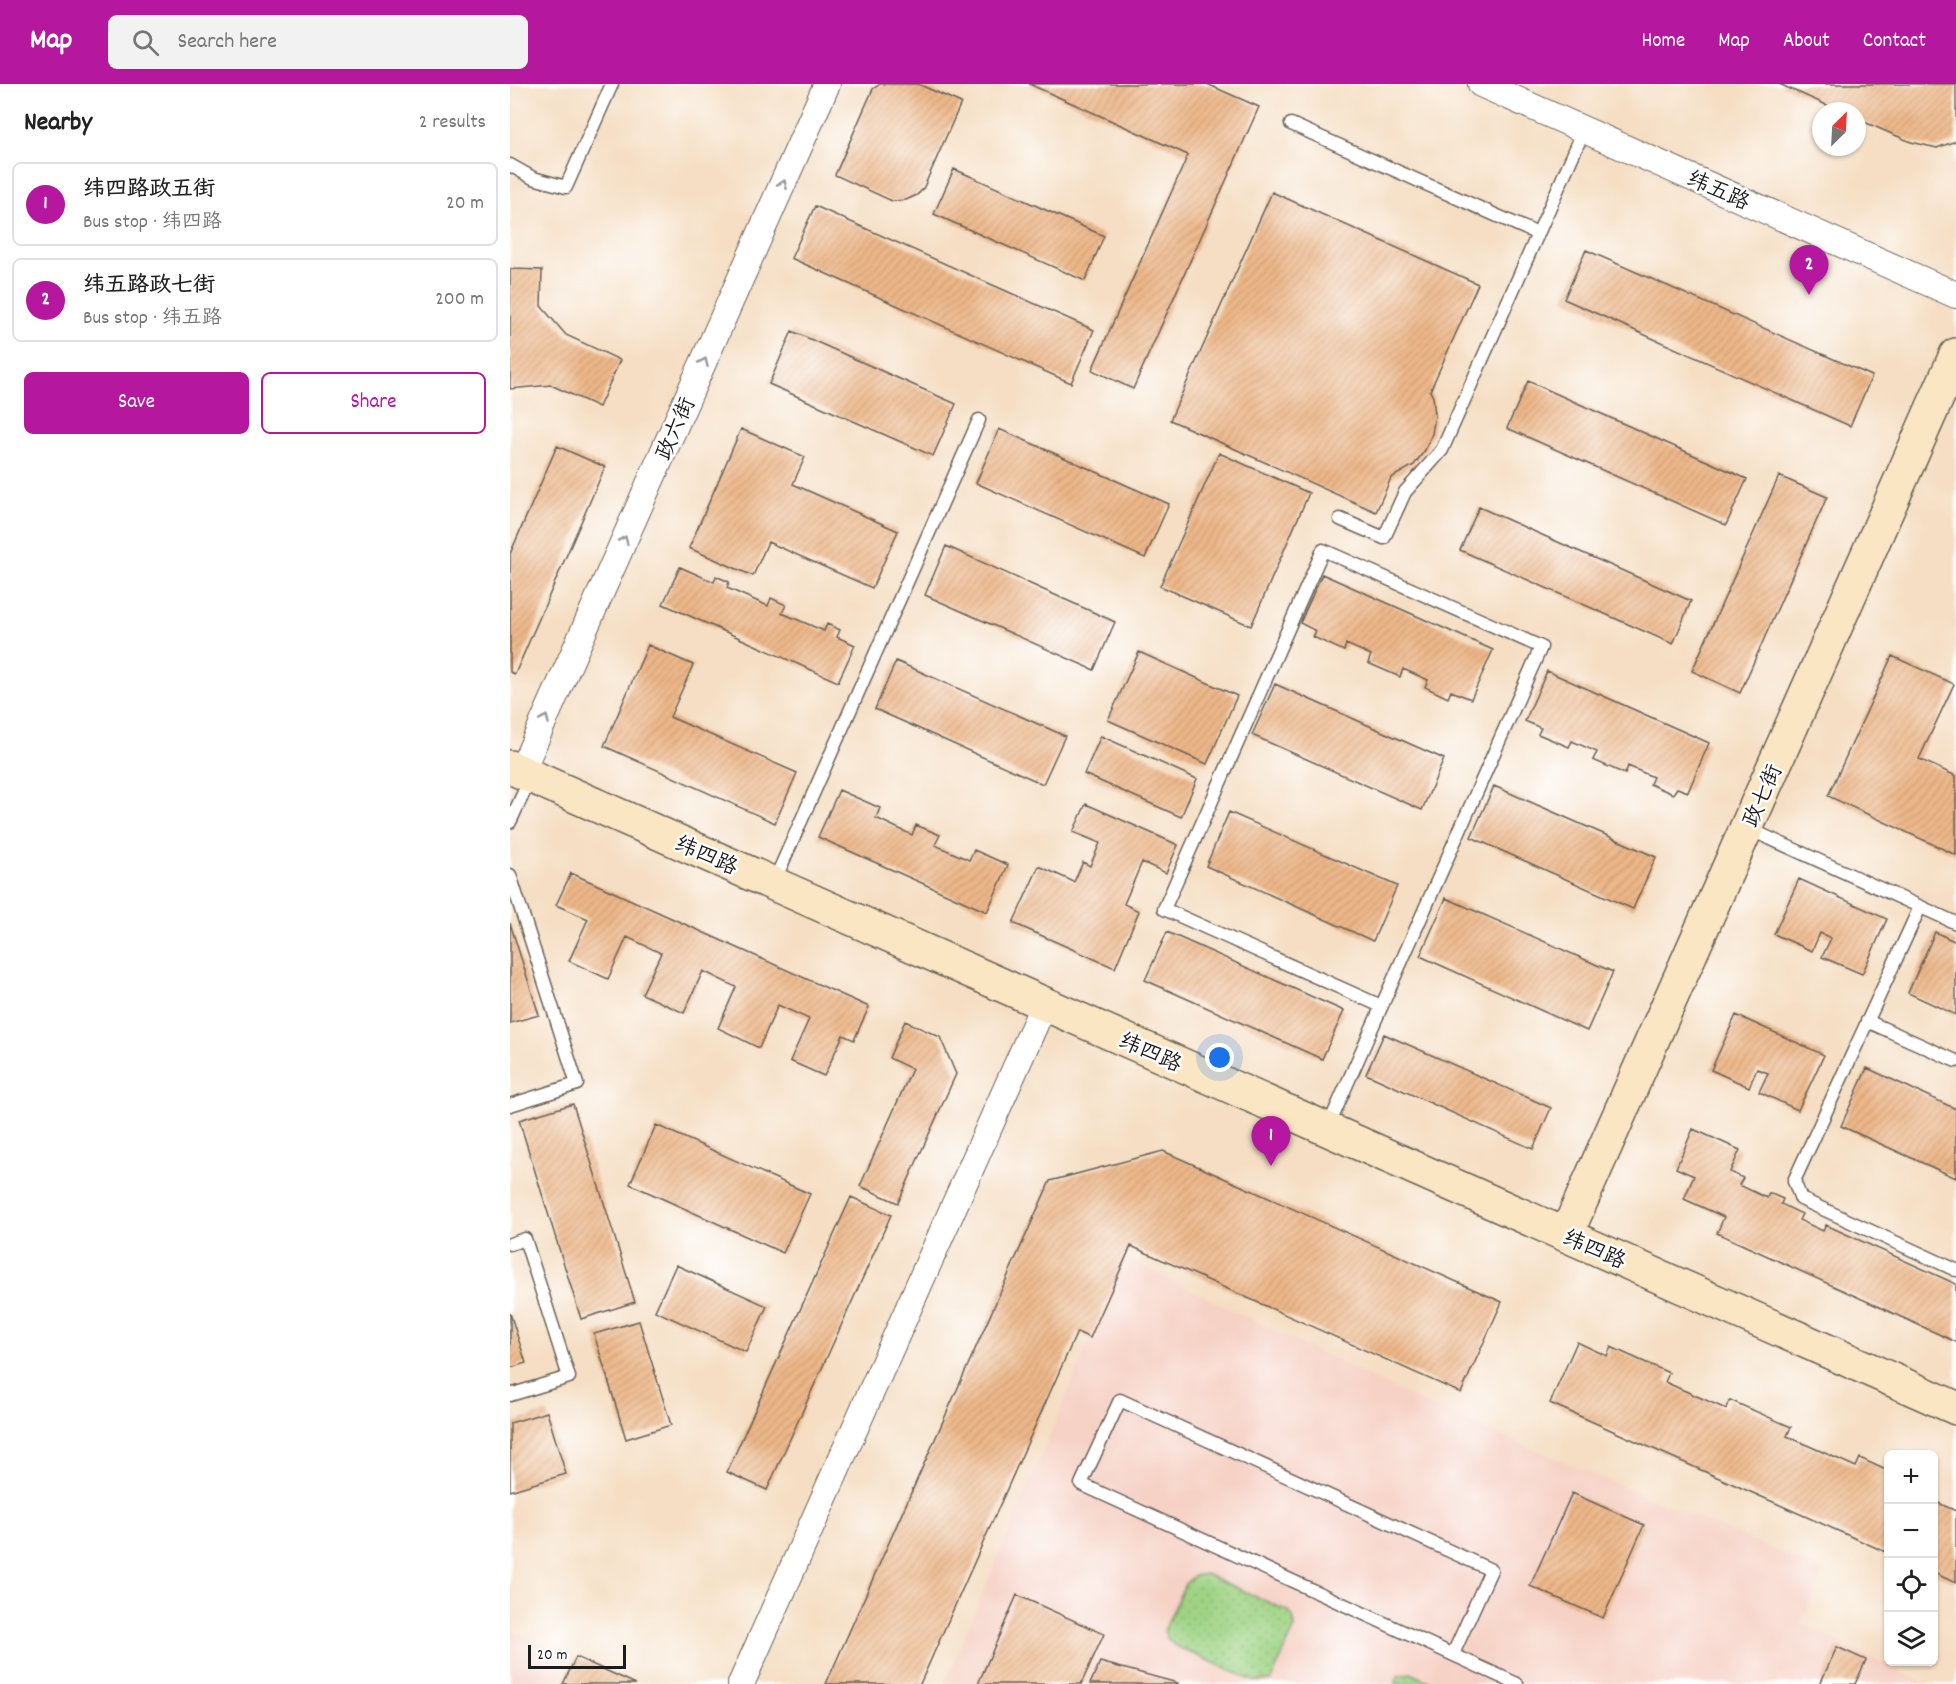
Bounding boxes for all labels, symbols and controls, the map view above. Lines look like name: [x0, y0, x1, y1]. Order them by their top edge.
search box: [108, 15, 528, 69]
text: Map: [30, 22, 72, 62]
icon: search: [129, 26, 162, 59]
text: Search here: [177, 27, 277, 58]
text: Home: [1641, 27, 1685, 57]
text: Map: [1718, 27, 1750, 57]
text: About: [1783, 27, 1830, 57]
text: Contact: [1863, 27, 1926, 57]
north arrow: [1812, 102, 1866, 156]
text: Nearby: [24, 105, 92, 142]
text: 2 results: [419, 109, 486, 137]
street label: 纬五路: [1681, 165, 1754, 220]
text: 纬四路政五街: [83, 175, 215, 206]
one-way arrow: [776, 179, 788, 190]
text: 1: [43, 190, 48, 218]
text: 20 m: [446, 190, 484, 218]
text: Bus stop · 纬四路: [83, 209, 222, 237]
pin: 2: [1790, 246, 1828, 295]
text: 纬五路政七街: [83, 271, 215, 302]
text: 2: [41, 286, 50, 314]
text: 200 m: [435, 286, 484, 314]
text: Bus stop · 纬五路: [83, 305, 222, 333]
one-way arrow: [696, 358, 708, 369]
button: Save: [24, 372, 249, 434]
button: Share: [261, 372, 486, 434]
street label: 政六街: [650, 393, 705, 466]
one-way arrow: [617, 536, 629, 547]
one-way arrow: [538, 714, 550, 725]
street label: 政七街: [1737, 760, 1792, 833]
street label: 纬四路: [669, 830, 742, 885]
street label: 纬四路: [1113, 1027, 1186, 1082]
your location: [1205, 1043, 1234, 1072]
pin: 1: [1252, 1116, 1290, 1166]
street label: 纬四路: [1557, 1224, 1630, 1279]
map controls: [1884, 1450, 1938, 1666]
button: +: [1884, 1450, 1938, 1504]
button: −: [1884, 1504, 1938, 1558]
button: locate: [1884, 1558, 1938, 1612]
button: layers: [1884, 1612, 1938, 1666]
scale bar: [528, 1642, 626, 1670]
text: 20 m: [537, 1644, 567, 1667]

